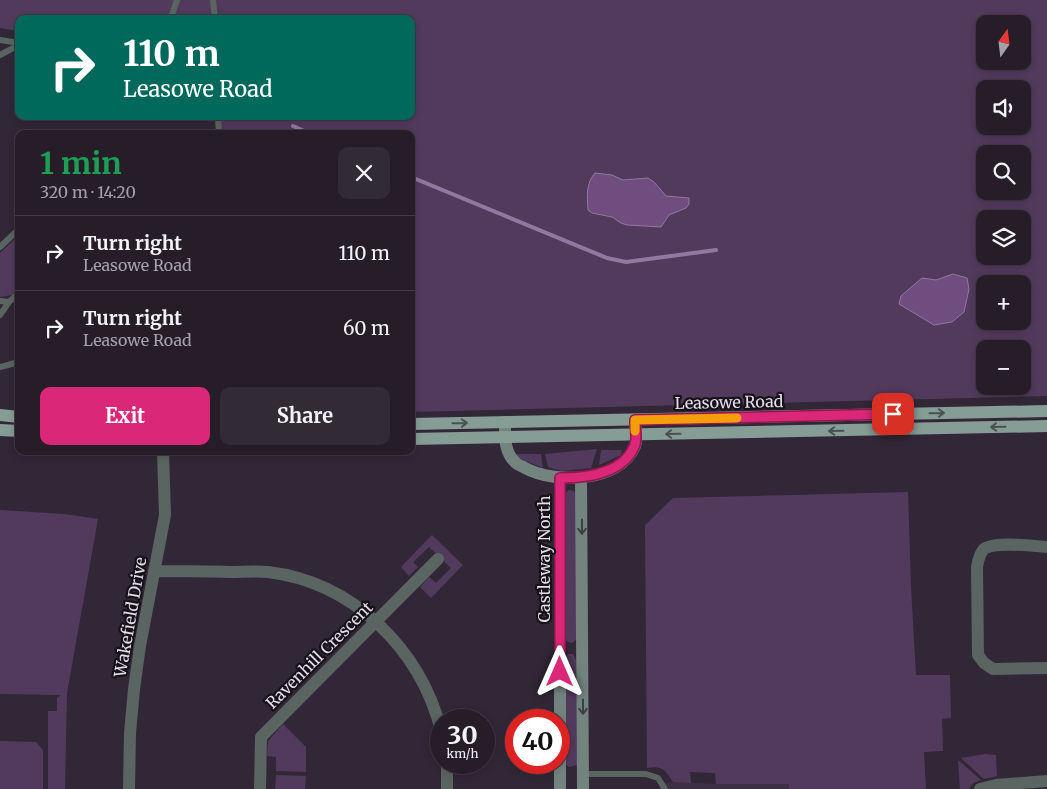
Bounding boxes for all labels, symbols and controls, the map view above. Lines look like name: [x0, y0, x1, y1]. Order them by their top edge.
north arrow: [976, 15, 1031, 70]
map controls: [976, 15, 1031, 395]
text: 110 m: [123, 32, 220, 76]
icon: right: [40, 35, 105, 100]
text: Leasowe Road: [123, 75, 273, 103]
button: sound: [976, 80, 1031, 135]
text: 1 min: [40, 144, 122, 182]
button: search: [976, 145, 1031, 200]
button: close: [338, 147, 390, 199]
text: 320 m · 14:20: [40, 182, 136, 202]
button: layers: [976, 210, 1031, 265]
text: Turn right: [83, 231, 182, 255]
icon: right: [40, 239, 68, 267]
text: 110 m: [339, 241, 390, 265]
text: Leasowe Road: [83, 255, 192, 275]
button: +: [976, 275, 1031, 330]
text: Turn right: [83, 306, 182, 330]
icon: right: [40, 314, 68, 342]
text: 60 m: [343, 316, 390, 340]
text: Leasowe Road: [83, 330, 192, 350]
button: −: [976, 340, 1031, 395]
button: Exit: [40, 387, 210, 445]
button: Share: [220, 387, 390, 445]
street label: Leasowe Road: [674, 391, 784, 413]
pin: [872, 393, 914, 435]
icon: arrive: [879, 400, 907, 428]
one-way arrow: [929, 408, 945, 418]
one-way arrow: [452, 418, 468, 428]
one-way arrow: [991, 422, 1007, 432]
one-way arrow: [828, 426, 844, 435]
one-way arrow: [666, 429, 682, 439]
street label: Castleway North: [534, 495, 554, 623]
one-way arrow: [577, 518, 587, 535]
street label: Wakefield Drive: [109, 555, 150, 680]
street label: Ravenhill Crescent: [261, 597, 377, 713]
position arrow: [533, 645, 585, 697]
one-way arrow: [578, 698, 588, 715]
speed limit sign: 40: [505, 709, 570, 774]
text: 30: [447, 719, 478, 751]
text: km/h: [447, 746, 478, 761]

